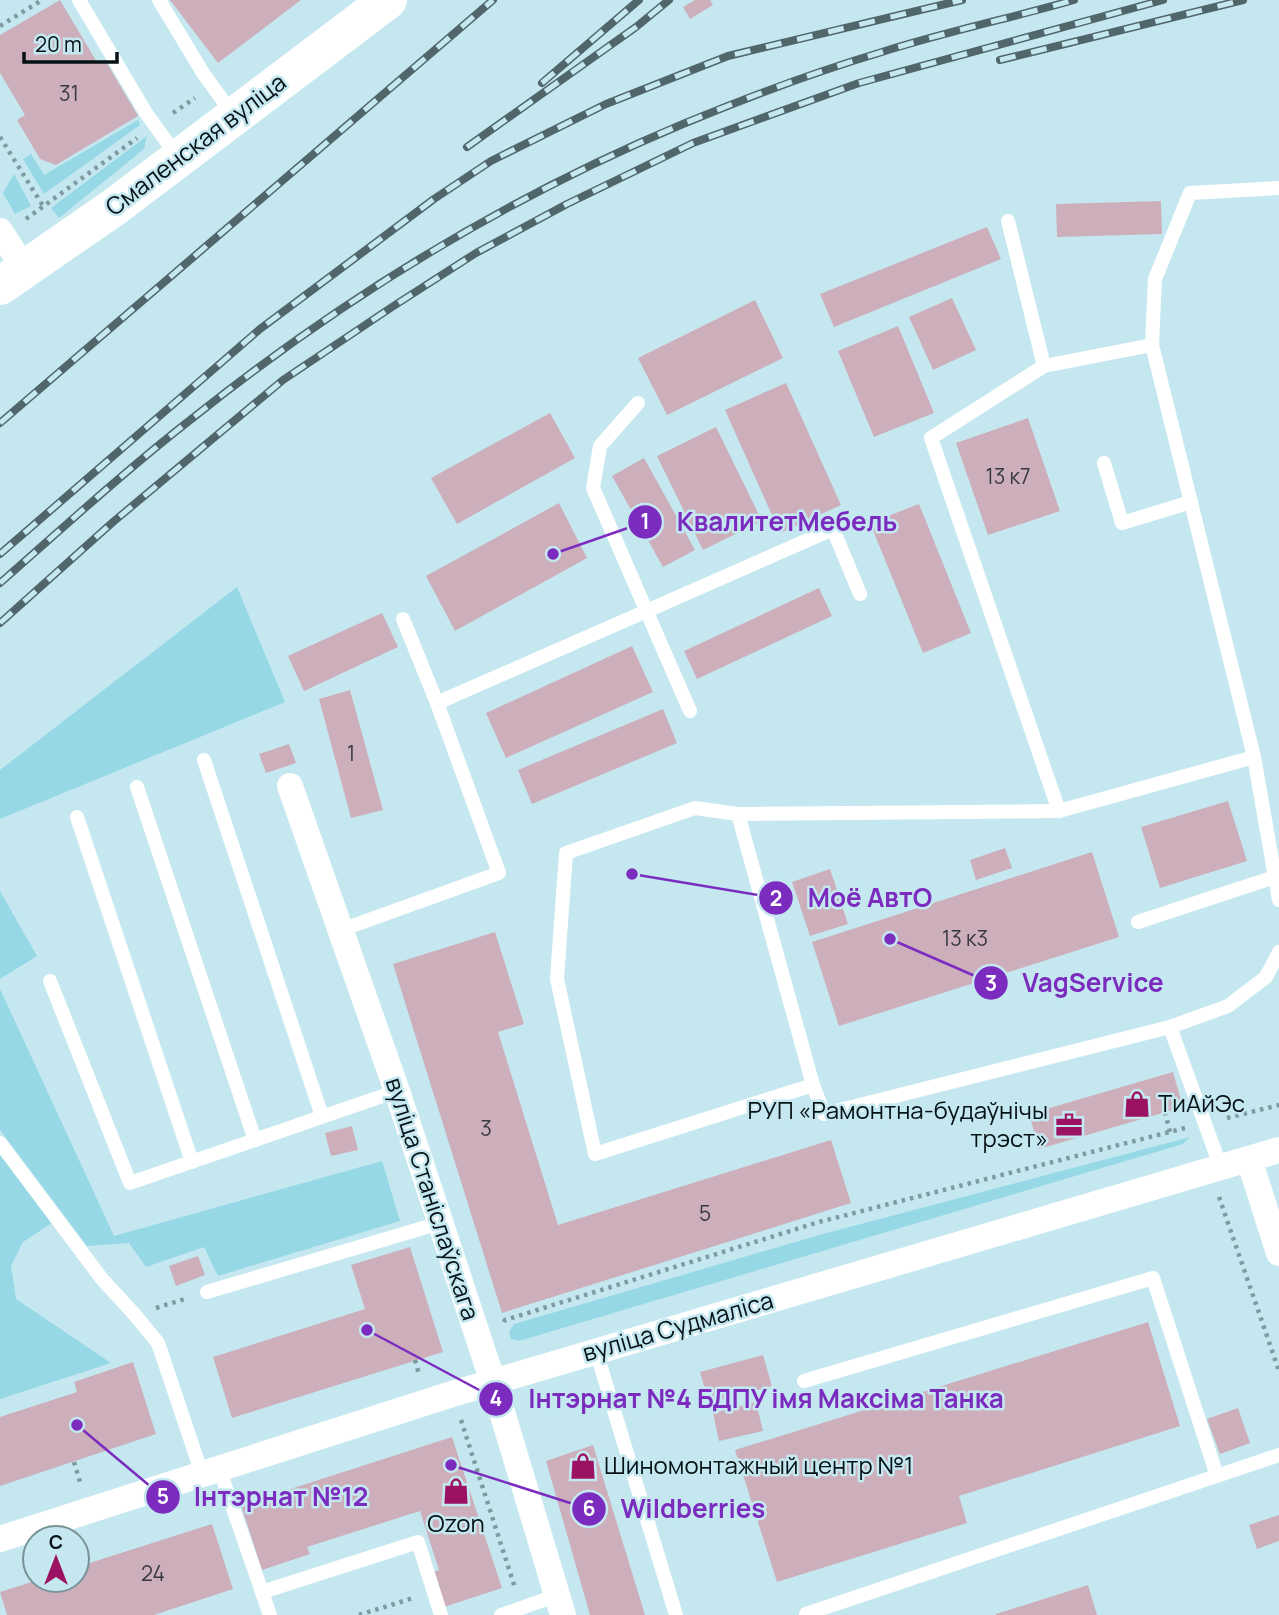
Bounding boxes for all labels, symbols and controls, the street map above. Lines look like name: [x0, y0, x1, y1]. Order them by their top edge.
scale bar: [24, 21, 117, 65]
text: 20 m: [35, 30, 82, 58]
street label: Смаленская вуліца: [98, 65, 292, 223]
house number: 31: [59, 79, 79, 107]
house number: 13 к7: [986, 462, 1030, 490]
callout: КвалитетМебель: [628, 499, 911, 546]
text: КвалитетМебель: [677, 503, 897, 539]
text: 1: [640, 507, 650, 535]
house number: 1: [347, 739, 355, 767]
callout: Моё АвтО: [759, 875, 946, 922]
text: Моё АвтО: [808, 879, 932, 915]
text: 2: [770, 884, 782, 912]
house number: 13 к3: [942, 924, 988, 952]
callout: VagService: [974, 960, 1178, 1007]
text: VagService: [1022, 964, 1164, 1000]
text: 3: [985, 969, 997, 997]
street label: вуліца Станіслаўскага: [379, 1073, 488, 1324]
place label: ТиАйЭс: [1158, 1086, 1245, 1119]
shop icon: ТиАйЭс: [1122, 1089, 1152, 1119]
place label: РУП «Рамонтна-будаўнічы трэст»: [747, 1093, 1048, 1154]
office icon: РУП «Рамонтна-будаўнічы трэст»: [1054, 1110, 1084, 1140]
house number: 3: [480, 1114, 492, 1142]
house number: 5: [699, 1199, 711, 1227]
street label: вуліца Судмаліса: [578, 1283, 777, 1369]
callout: Інтэрнат №4 БДПУ імя Максіма Танка: [479, 1375, 1018, 1422]
text: Інтэрнат №4 БДПУ імя Максіма Танка: [528, 1380, 1004, 1416]
text: 4: [490, 1384, 502, 1412]
place label: Шиномонтажный центр №1: [604, 1448, 913, 1481]
shop icon: Шиномонтажный центр №1: [568, 1451, 598, 1481]
callout: Інтэрнат №12: [145, 1473, 383, 1520]
shop icon: Ozon: [441, 1476, 471, 1506]
text: Інтэрнат №12: [194, 1478, 368, 1514]
text: 5: [157, 1482, 169, 1510]
callout: Wildberries: [571, 1486, 779, 1533]
text: Wildberries: [621, 1490, 765, 1526]
text: 6: [582, 1494, 596, 1522]
place label: Ozon: [427, 1506, 485, 1539]
north arrow: [21, 1524, 91, 1594]
text: С: [49, 1529, 63, 1555]
house number: 24: [141, 1559, 165, 1587]

